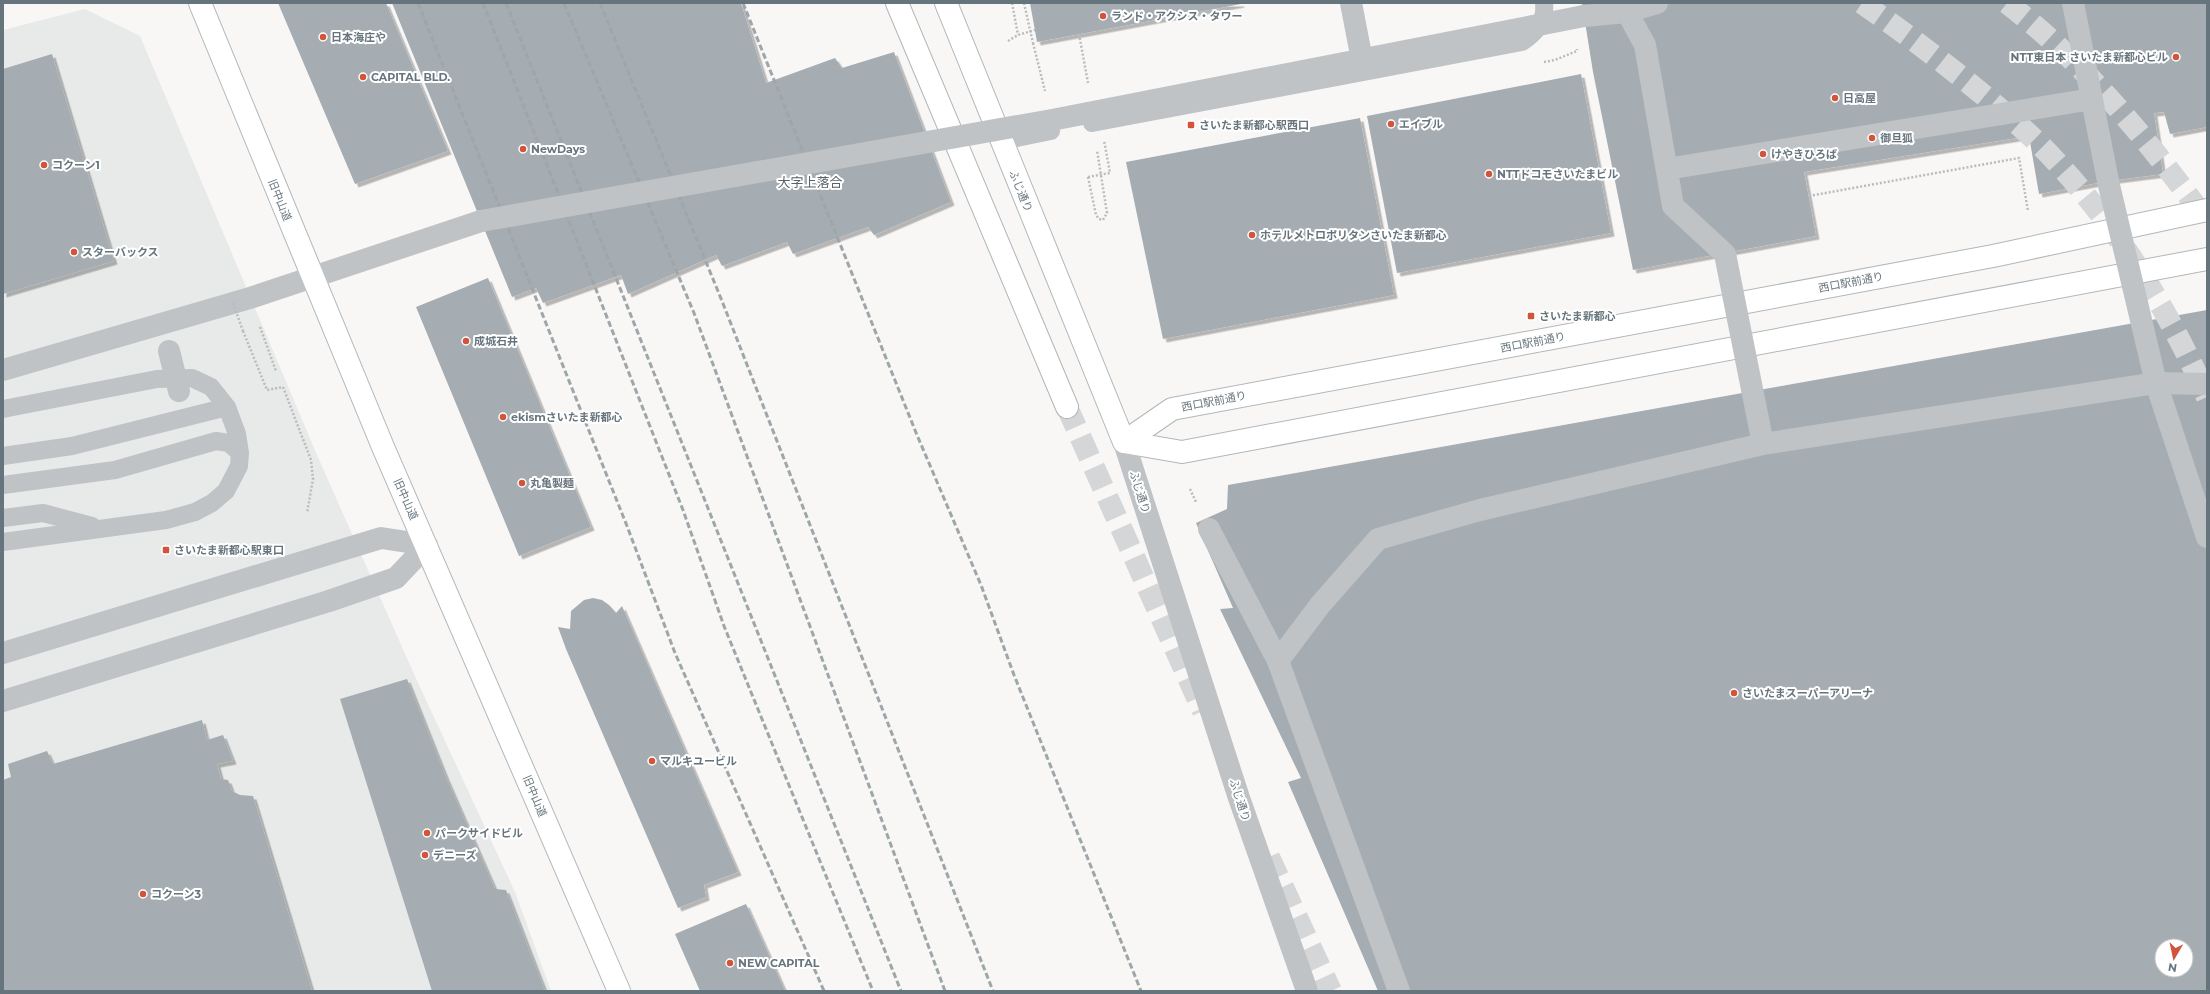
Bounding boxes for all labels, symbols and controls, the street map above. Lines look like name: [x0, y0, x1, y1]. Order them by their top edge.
place label: ランド・アクシス・タワー: [1111, 9, 1242, 23]
marker: ランド・アクシス・タワー: [1098, 11, 1108, 21]
place label: 日本海庄や: [331, 30, 386, 44]
marker: 日本海庄や: [318, 32, 328, 42]
place label: NTT東日本 さいたま新都心ビル: [2011, 50, 2168, 64]
marker: NTT東日本 さいたま新都心ビル: [2171, 52, 2181, 62]
place label: CAPITAL BLD.: [371, 70, 450, 84]
marker: CAPITAL BLD.: [358, 72, 368, 82]
place label: 日高屋: [1843, 91, 1876, 105]
marker: 日高屋: [1830, 93, 1840, 103]
place label: エイブル: [1399, 117, 1443, 131]
place label: さいたま新都心駅西口: [1199, 118, 1309, 132]
marker: エイブル: [1386, 119, 1396, 129]
marker: さいたま新都心駅西口: [1186, 120, 1196, 130]
place label: 御旦狐: [1880, 131, 1913, 145]
marker: 御旦狐: [1867, 133, 1877, 143]
place label: NewDays: [531, 142, 585, 156]
marker: NewDays: [518, 144, 528, 154]
place label: けやきひろば: [1771, 147, 1837, 161]
marker: けやきひろば: [1758, 149, 1768, 159]
place label: コクーン1: [52, 158, 100, 172]
marker: コクーン1: [39, 160, 49, 170]
place label: NTTドコモさいたまビル: [1497, 167, 1618, 181]
street label: ふじ通り: [1006, 168, 1036, 214]
marker: NTTドコモさいたまビル: [1484, 169, 1494, 179]
district label: 大字上落合: [777, 174, 843, 190]
street label: 旧中山道: [265, 177, 295, 223]
place label: ホテルメトロポリタンさいたま新都心: [1260, 228, 1447, 242]
marker: ホテルメトロポリタンさいたま新都心: [1247, 230, 1257, 240]
place label: スターバックス: [82, 245, 159, 259]
marker: スターバックス: [69, 247, 79, 257]
street label: 西口駅前通り: [1817, 269, 1885, 295]
place label: さいたま新都心: [1539, 309, 1616, 323]
marker: さいたま新都心: [1526, 311, 1536, 321]
street label: 西口駅前通り: [1499, 329, 1567, 355]
place label: 成城石井: [474, 334, 518, 348]
marker: 成城石井: [461, 336, 471, 346]
street label: 西口駅前通り: [1180, 388, 1248, 414]
place label: ekismさいたま新都心: [511, 410, 623, 424]
marker: ekismさいたま新都心: [498, 412, 508, 422]
street label: ふじ通り: [1127, 469, 1153, 515]
street label: 旧中山道: [391, 476, 421, 522]
place label: 丸亀製麺: [530, 476, 574, 490]
marker: 丸亀製麺: [517, 478, 527, 488]
place label: さいたま新都心駅東口: [174, 543, 284, 557]
marker: さいたま新都心駅東口: [161, 545, 171, 555]
place label: さいたまスーパーアリーナ: [1742, 686, 1873, 700]
marker: さいたまスーパーアリーナ: [1729, 688, 1739, 698]
place label: マルキユービル: [660, 754, 737, 768]
marker: マルキユービル: [647, 756, 657, 766]
street label: 旧中山道: [520, 773, 550, 819]
street label: ふじ通り: [1227, 777, 1253, 823]
place label: パークサイドビル: [435, 826, 523, 840]
marker: パークサイドビル: [422, 828, 432, 838]
place label: デニーズ: [433, 848, 476, 862]
marker: デニーズ: [420, 850, 430, 860]
place label: コクーン3: [151, 887, 201, 901]
marker: コクーン3: [138, 889, 148, 899]
north arrow: [2154, 938, 2194, 978]
place label: NEW CAPITAL: [738, 956, 820, 970]
marker: NEW CAPITAL: [725, 958, 735, 968]
text: N: [2167, 960, 2178, 975]

